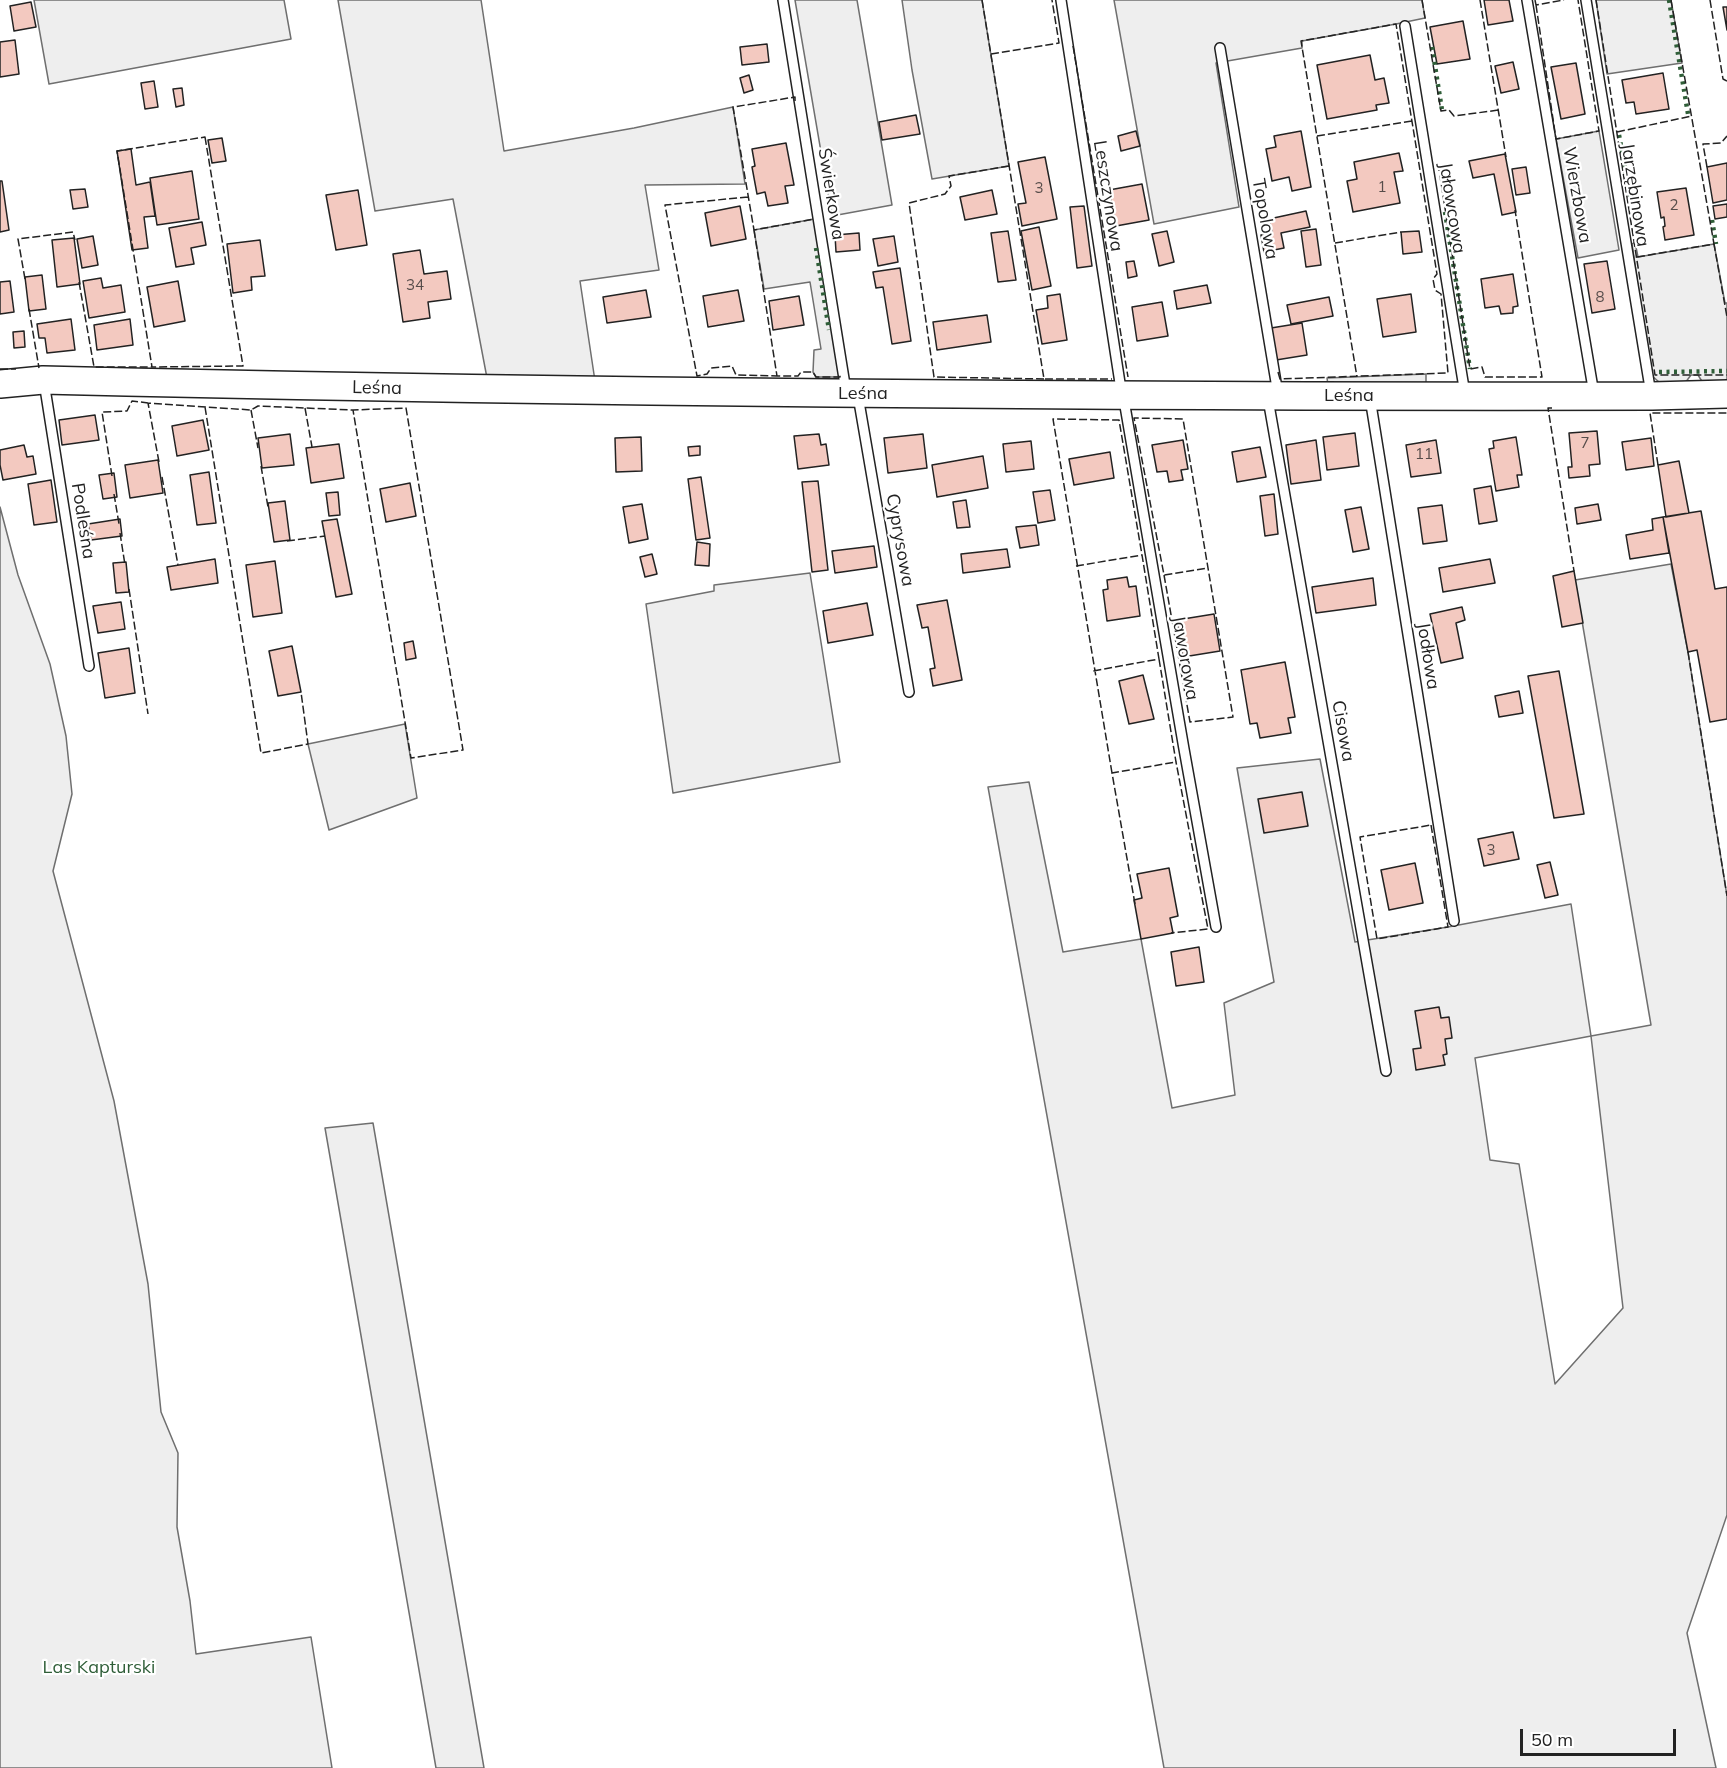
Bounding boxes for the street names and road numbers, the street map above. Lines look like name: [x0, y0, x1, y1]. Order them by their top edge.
street label: Leszczynowa: [1089, 139, 1127, 253]
street label: Jarzębinowa: [1616, 142, 1654, 248]
street label: Wierzbowa: [1558, 145, 1596, 245]
street label: Świerkowa: [813, 146, 849, 242]
street label: Jałowcowa: [1434, 161, 1470, 255]
street label: Topolowa: [1247, 177, 1283, 261]
street label: Leśna: [352, 377, 402, 399]
street label: Leśna: [838, 383, 888, 405]
street label: Leśna: [1324, 385, 1374, 407]
street label: Podleśna: [66, 481, 100, 561]
street label: Cyprysowa: [881, 492, 919, 588]
street label: Jaworowa: [1167, 614, 1203, 702]
street label: Jodłowa: [1412, 621, 1444, 691]
street label: Cisowa: [1327, 699, 1359, 763]

